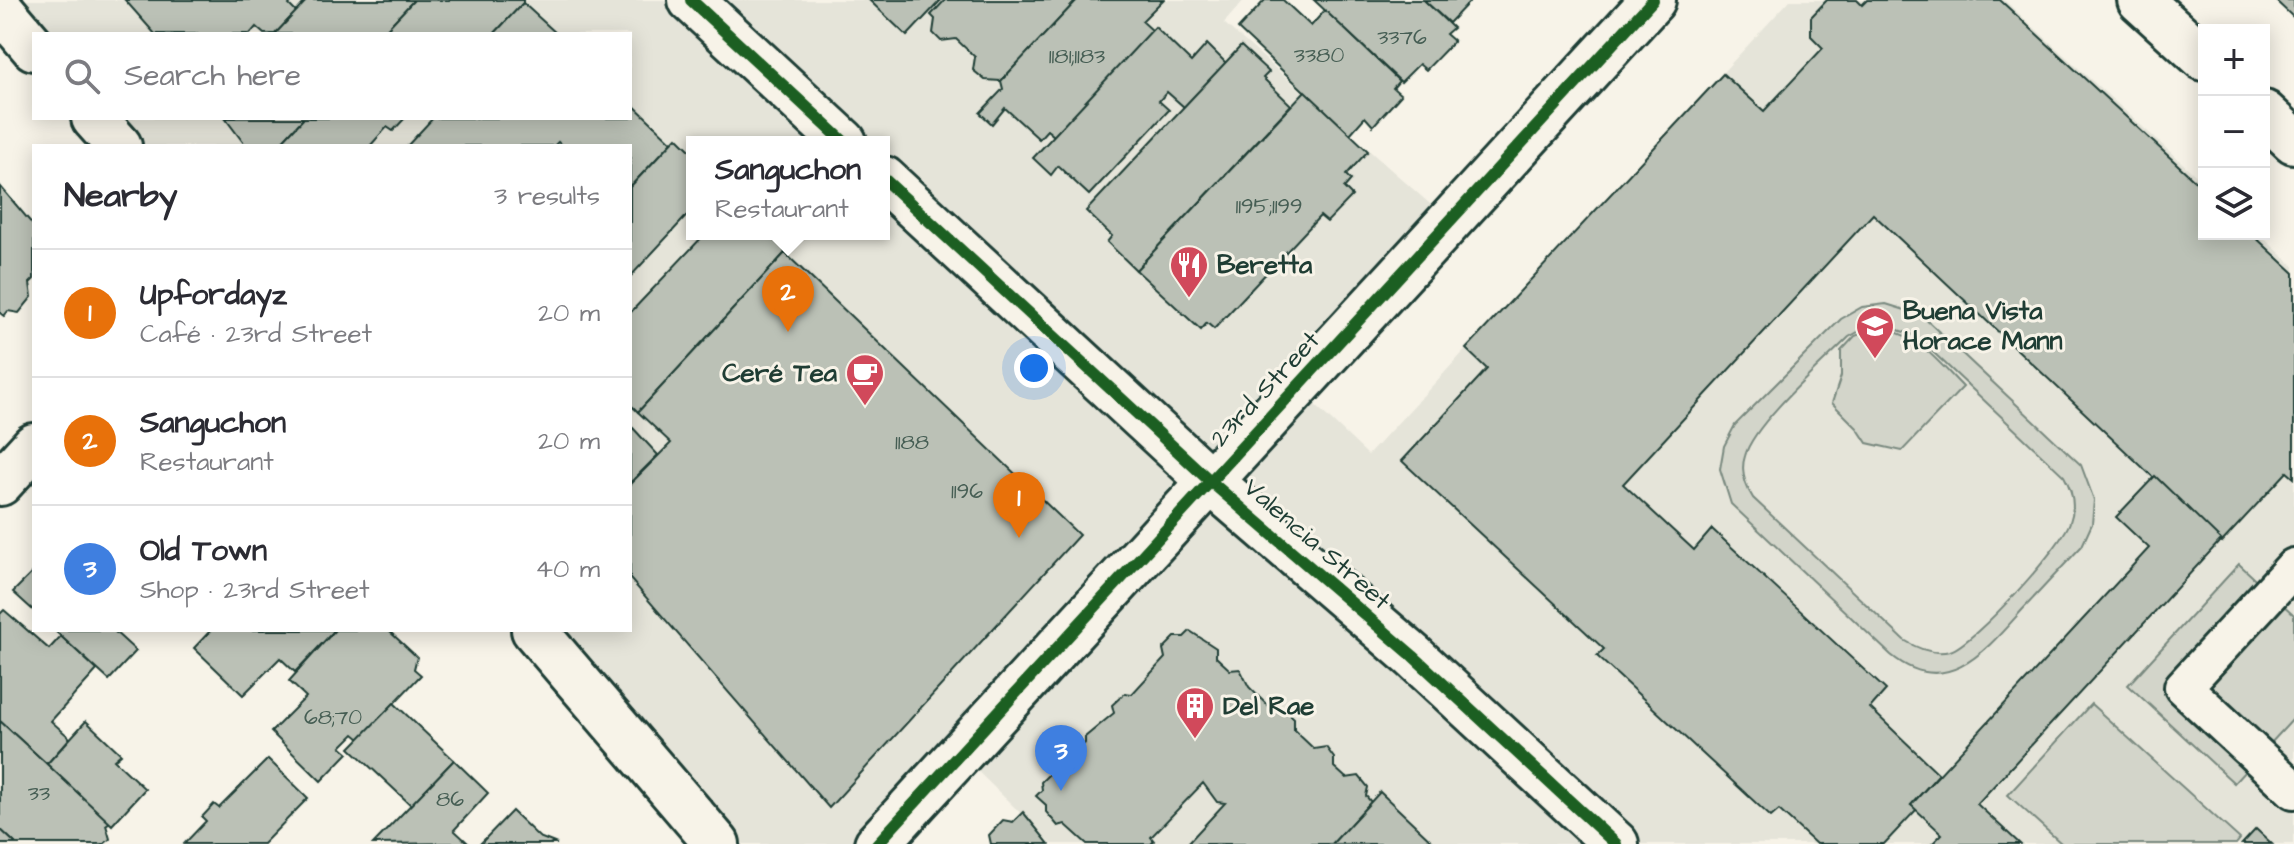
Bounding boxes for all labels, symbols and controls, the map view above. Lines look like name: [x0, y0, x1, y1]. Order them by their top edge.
house number: 3376: [1377, 22, 1427, 53]
map controls: [2198, 24, 2270, 240]
button: +: [2198, 24, 2270, 96]
search box: [32, 32, 632, 120]
house number: 3380: [1294, 40, 1344, 71]
house number: 1181;1183: [1049, 41, 1105, 72]
icon: search: [60, 54, 104, 98]
text: Search here: [124, 55, 301, 97]
button: −: [2198, 96, 2270, 168]
popup: [686, 136, 890, 240]
text: Sanguchon: [715, 149, 861, 191]
button: layers: [2198, 168, 2270, 240]
text: Nearby: [64, 172, 178, 220]
text: 3 results: [494, 178, 600, 214]
text: Restaurant: [715, 191, 849, 227]
house number: 1195;1199: [1235, 191, 1303, 222]
restaurant icon: Beretta: [1168, 244, 1210, 299]
place label: Beretta: [1217, 247, 1313, 283]
pin: 2: [762, 266, 814, 332]
text: Upfordayz: [140, 274, 287, 316]
place label: Buena Vista Horace Mann: [1903, 293, 2063, 359]
text: 1: [88, 295, 92, 331]
text: 20 m: [538, 295, 600, 331]
school or university icon: Buena Vista Horace Mann: [1854, 305, 1896, 360]
text: Café · 23rd Street: [140, 316, 372, 352]
street label: 23rd Street: [1202, 323, 1328, 455]
your location: [1014, 348, 1054, 388]
cafe icon: Ceré Tea: [844, 352, 886, 407]
place label: Ceré Tea: [722, 355, 838, 391]
text: Sanguchon: [140, 402, 286, 444]
text: 2: [83, 423, 97, 459]
text: 20 m: [538, 423, 600, 459]
house number: 1188: [895, 427, 929, 458]
text: Restaurant: [140, 444, 274, 480]
street label: Valencia Street: [1235, 470, 1399, 619]
pin: 1: [993, 472, 1045, 538]
house number: 1196: [951, 476, 983, 507]
text: Old Town: [140, 530, 267, 572]
text: 3: [83, 551, 97, 587]
text: 40 m: [535, 551, 600, 587]
text: Shop · 23rd Street: [140, 572, 370, 608]
building icon: Del Rae: [1174, 685, 1216, 740]
place label: Del Rae: [1223, 688, 1314, 724]
house number: 68;70: [304, 702, 362, 733]
pin: 3: [1035, 725, 1087, 791]
house number: 33: [28, 778, 50, 809]
house number: 86: [436, 784, 464, 815]

